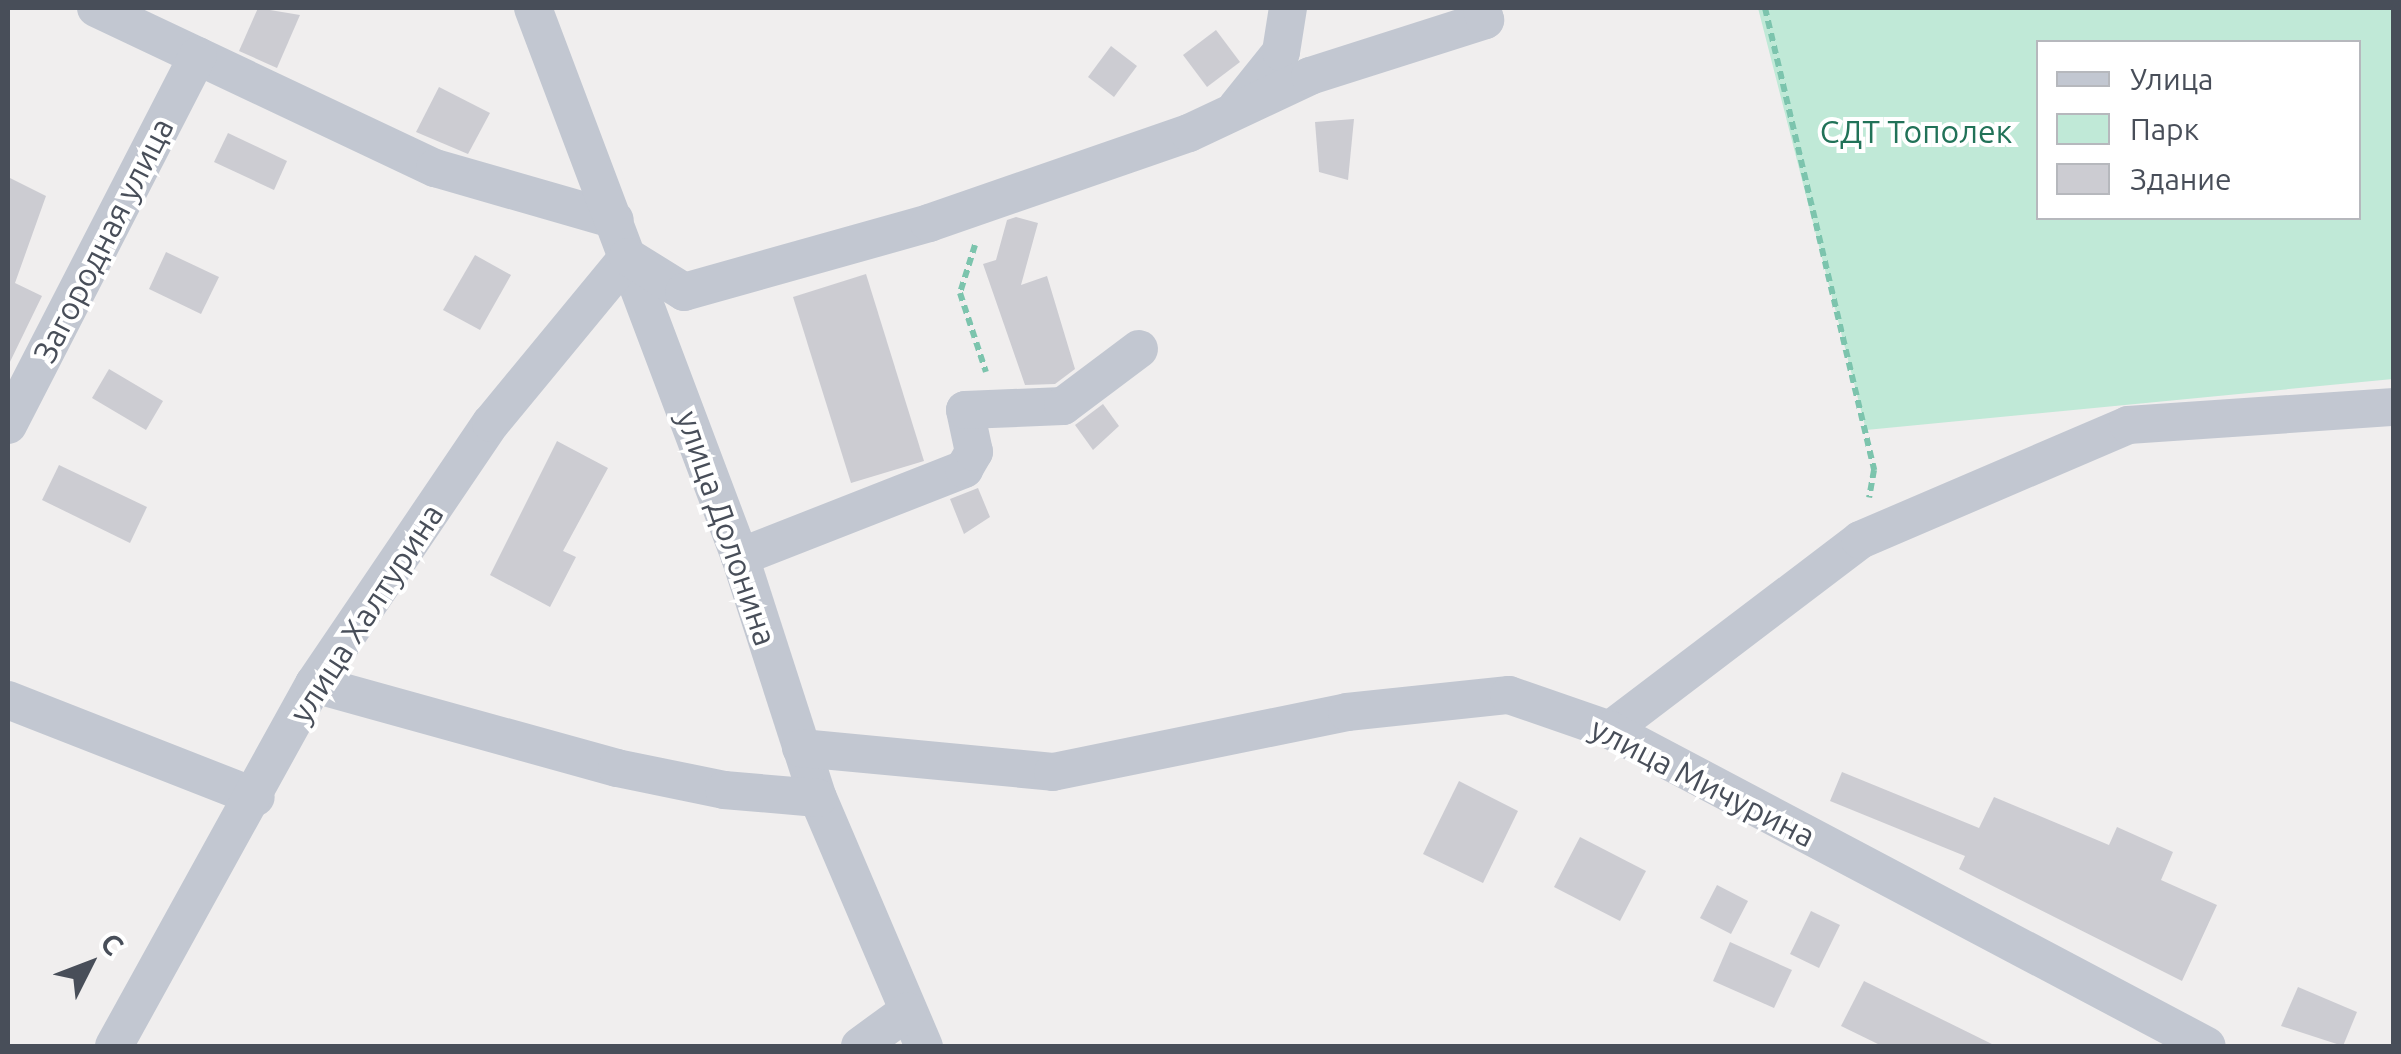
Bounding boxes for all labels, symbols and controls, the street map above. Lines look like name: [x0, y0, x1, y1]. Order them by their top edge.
legend: [2036, 40, 2361, 220]
text: Улица: [2130, 62, 2214, 96]
street label: Загородная улица: [25, 111, 181, 369]
park label: СДТ Тополек: [1820, 112, 2012, 150]
text: Парк: [2130, 112, 2199, 146]
text: Здание: [2130, 162, 2232, 196]
street label: улица Долонина: [669, 405, 785, 651]
street label: улица Халтурина: [281, 496, 451, 730]
street label: улица Мичурина: [1584, 709, 1822, 855]
north arrow: [40, 914, 140, 1014]
text: С: [95, 927, 130, 961]

